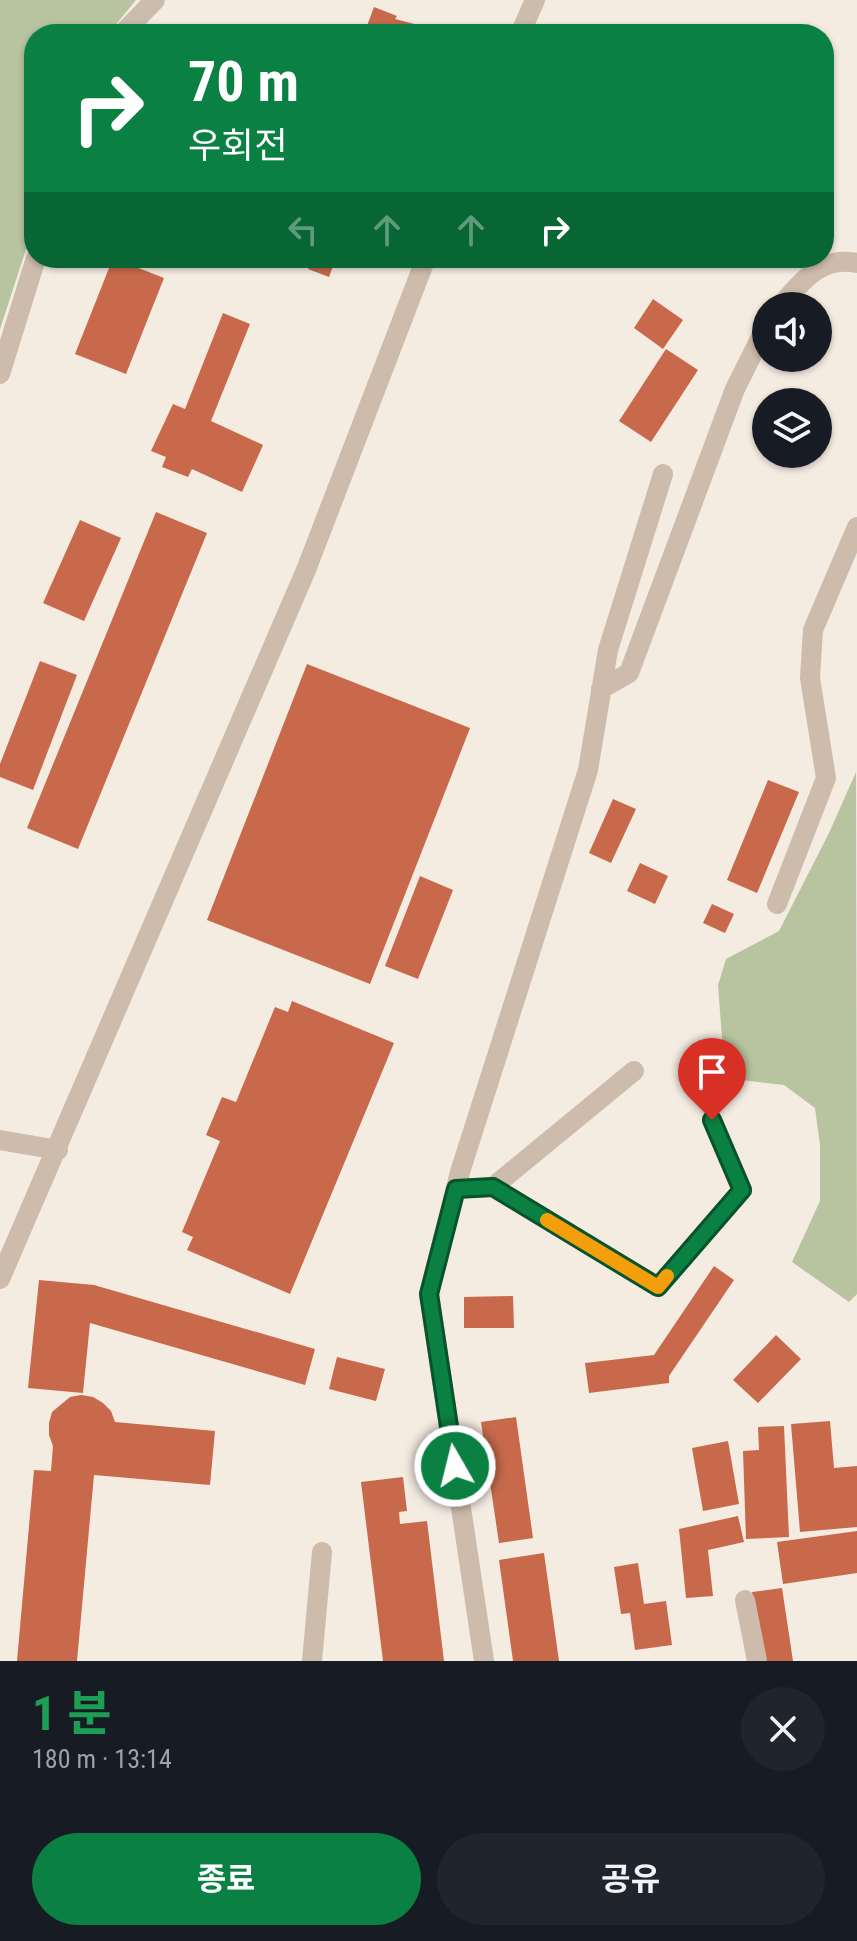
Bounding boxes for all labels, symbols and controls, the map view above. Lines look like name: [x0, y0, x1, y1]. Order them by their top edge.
text: 70 m: [188, 49, 299, 115]
icon: right: [56, 56, 160, 160]
text: 우회전: [188, 125, 287, 167]
icon: left: [281, 208, 325, 252]
icon: ahead: [365, 208, 409, 252]
icon: ahead: [449, 208, 493, 252]
icon: right: [533, 208, 577, 252]
map controls: [752, 292, 832, 468]
button: sound: [752, 292, 832, 372]
button: layers: [752, 388, 832, 468]
pin: [678, 1038, 746, 1120]
icon: arrive: [690, 1050, 734, 1094]
position arrow: [413, 1424, 497, 1508]
text: 1 분: [32, 1685, 111, 1742]
button: close: [741, 1687, 825, 1771]
text: 180 m · 13:14: [32, 1744, 172, 1774]
button: 종료: [32, 1833, 421, 1925]
button: 공유: [437, 1833, 825, 1925]

